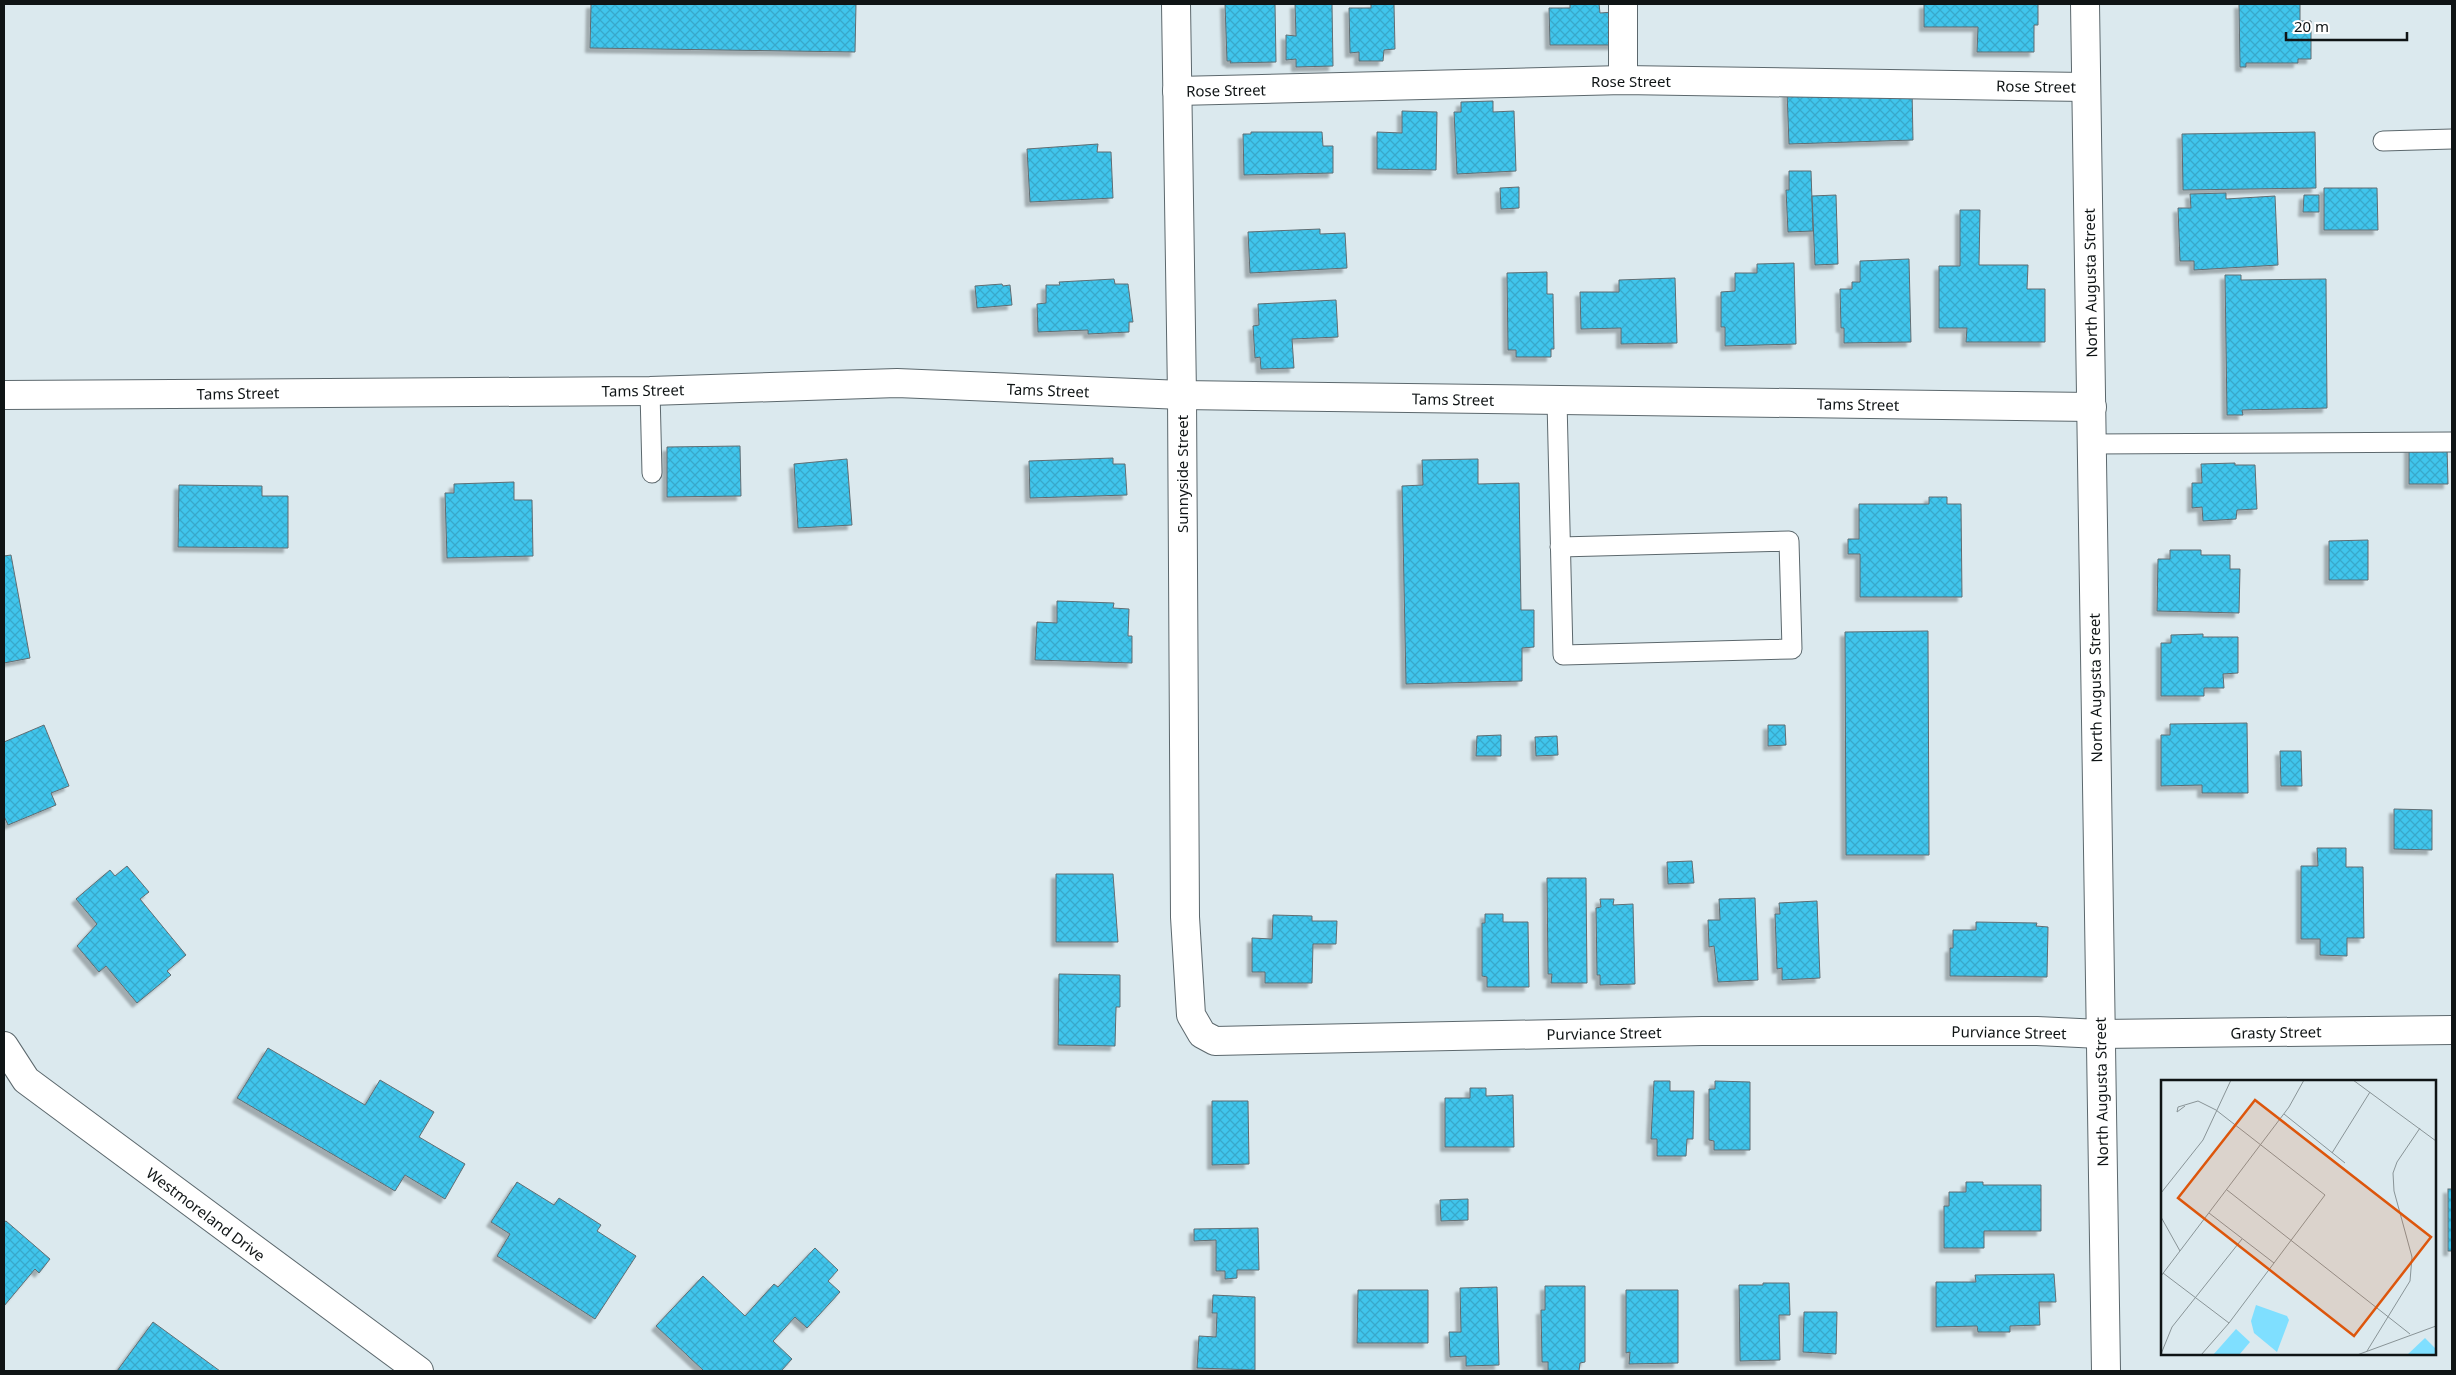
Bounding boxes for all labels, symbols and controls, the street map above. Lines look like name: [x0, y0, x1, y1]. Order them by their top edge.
scale bar: [2286, 10, 2407, 42]
text: 20 m: [2294, 16, 2329, 36]
street label: Rose Street: [1591, 71, 1671, 91]
street label: Rose Street: [1996, 75, 2077, 97]
street label: Rose Street: [1186, 79, 1267, 101]
street label: North Augusta Street: [2079, 208, 2101, 358]
street label: Tams Street: [602, 379, 685, 401]
street label: Tams Street: [1006, 379, 1090, 401]
street label: Tams Street: [197, 382, 280, 404]
street label: Tams Street: [1412, 388, 1495, 410]
street label: Tams Street: [1817, 393, 1900, 415]
street label: Sunnyside Street: [1172, 414, 1192, 533]
street label: North Augusta Street: [2084, 613, 2106, 763]
street label: North Augusta Street: [2090, 1017, 2112, 1167]
street label: Purviance Street: [1951, 1021, 2067, 1043]
street label: Grasty Street: [2230, 1021, 2322, 1043]
street label: Purviance Street: [1546, 1022, 1662, 1044]
inset map: [2161, 1080, 2436, 1355]
street label: Westmoreland Drive: [142, 1163, 270, 1265]

